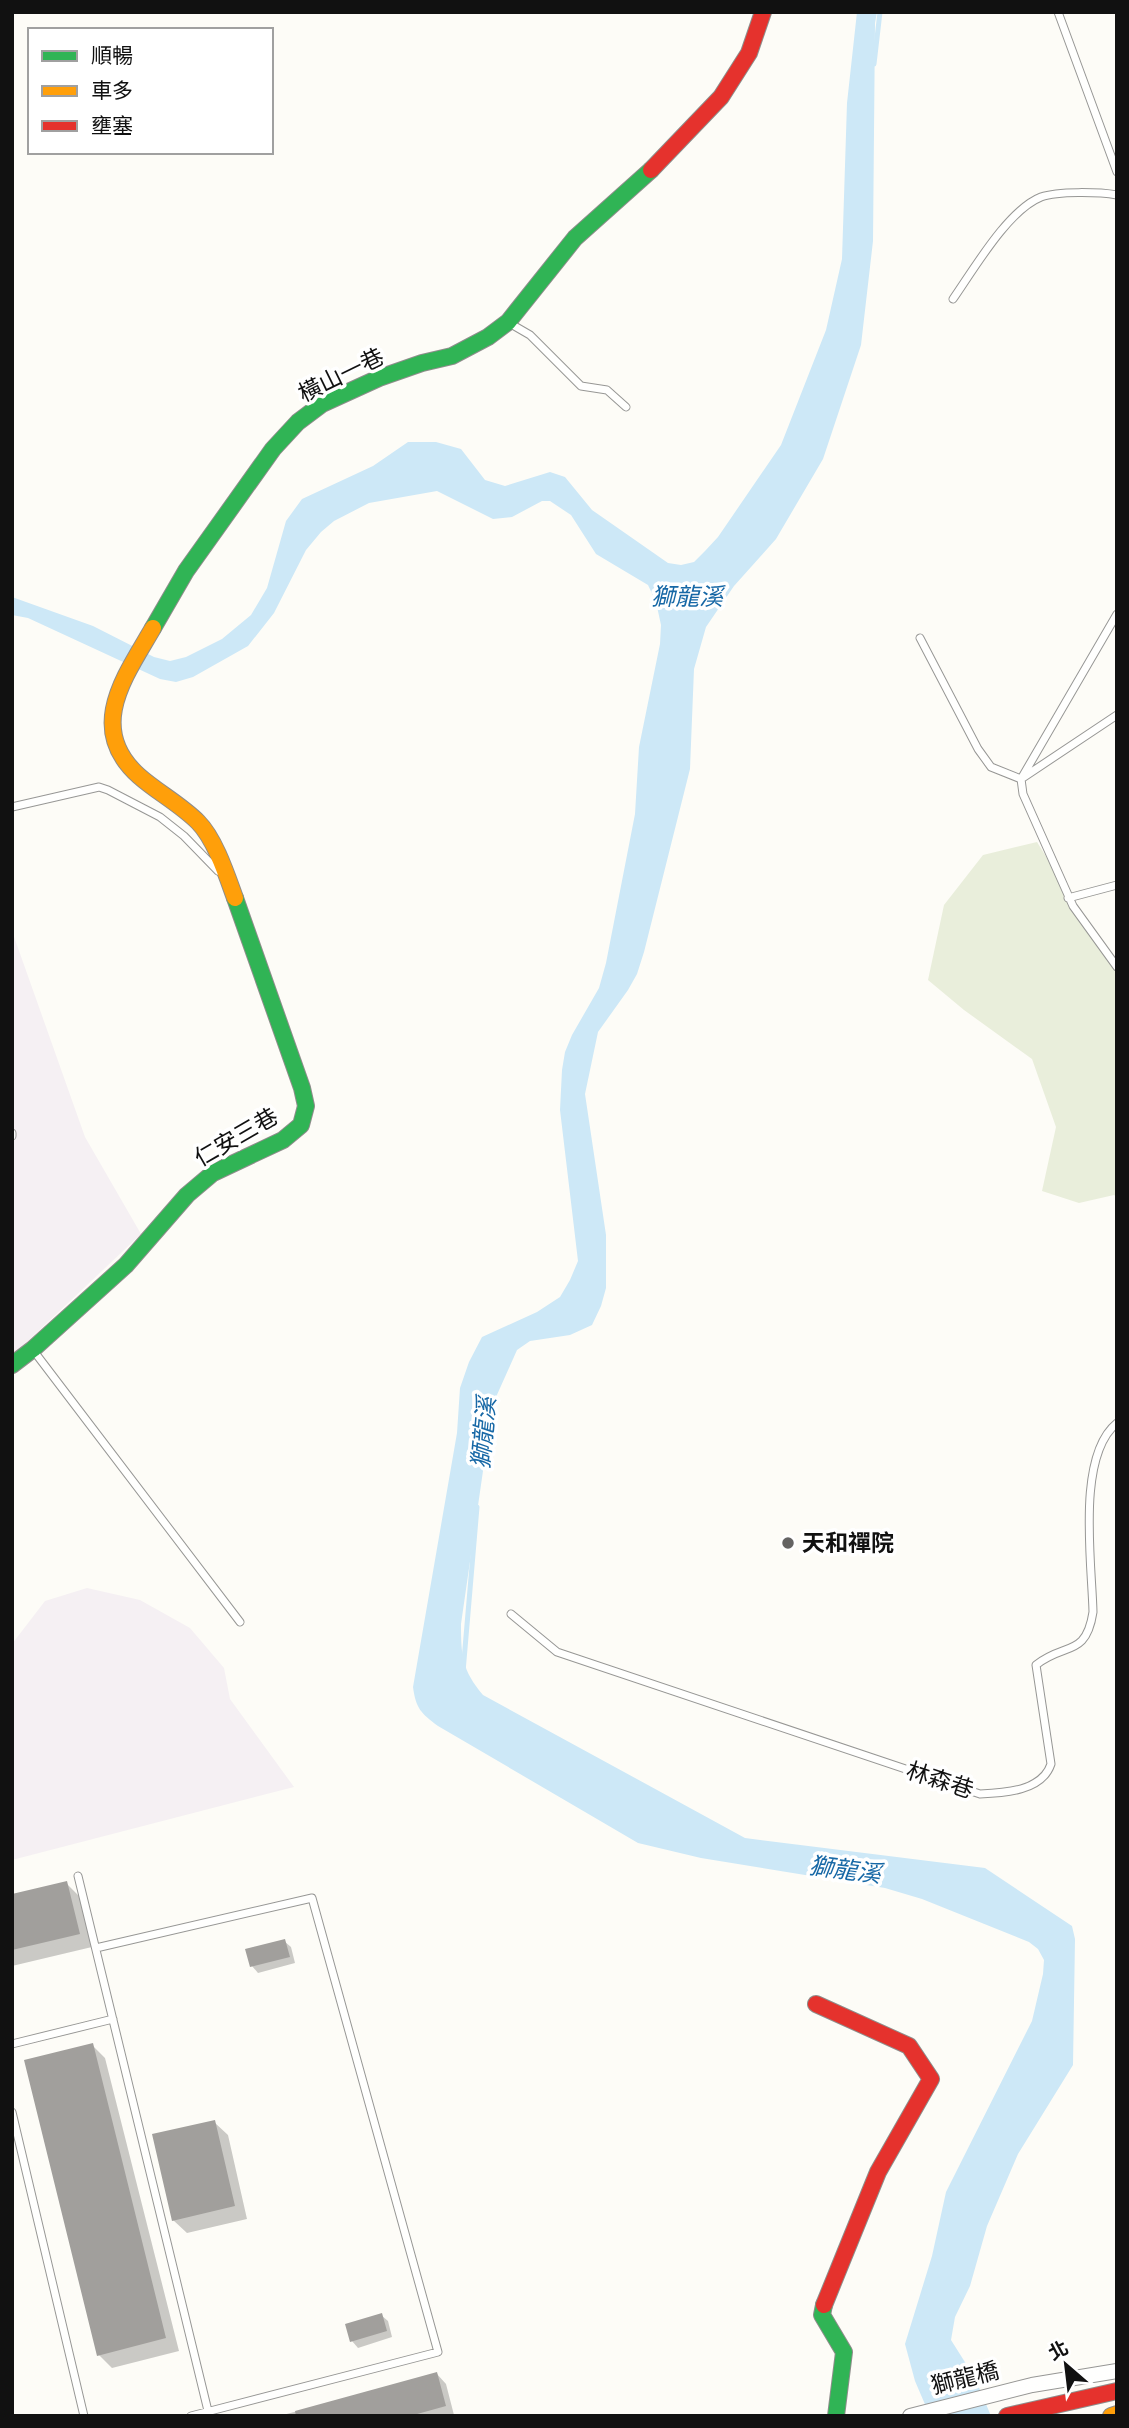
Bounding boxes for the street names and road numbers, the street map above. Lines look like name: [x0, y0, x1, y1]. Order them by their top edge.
street label: 橫山一巷: [291, 338, 389, 409]
street label: 仁安三巷: [187, 1098, 283, 1173]
street label: 林森巷: [903, 1751, 979, 1805]
street label: 獅龍橋: [927, 2351, 1002, 2401]

